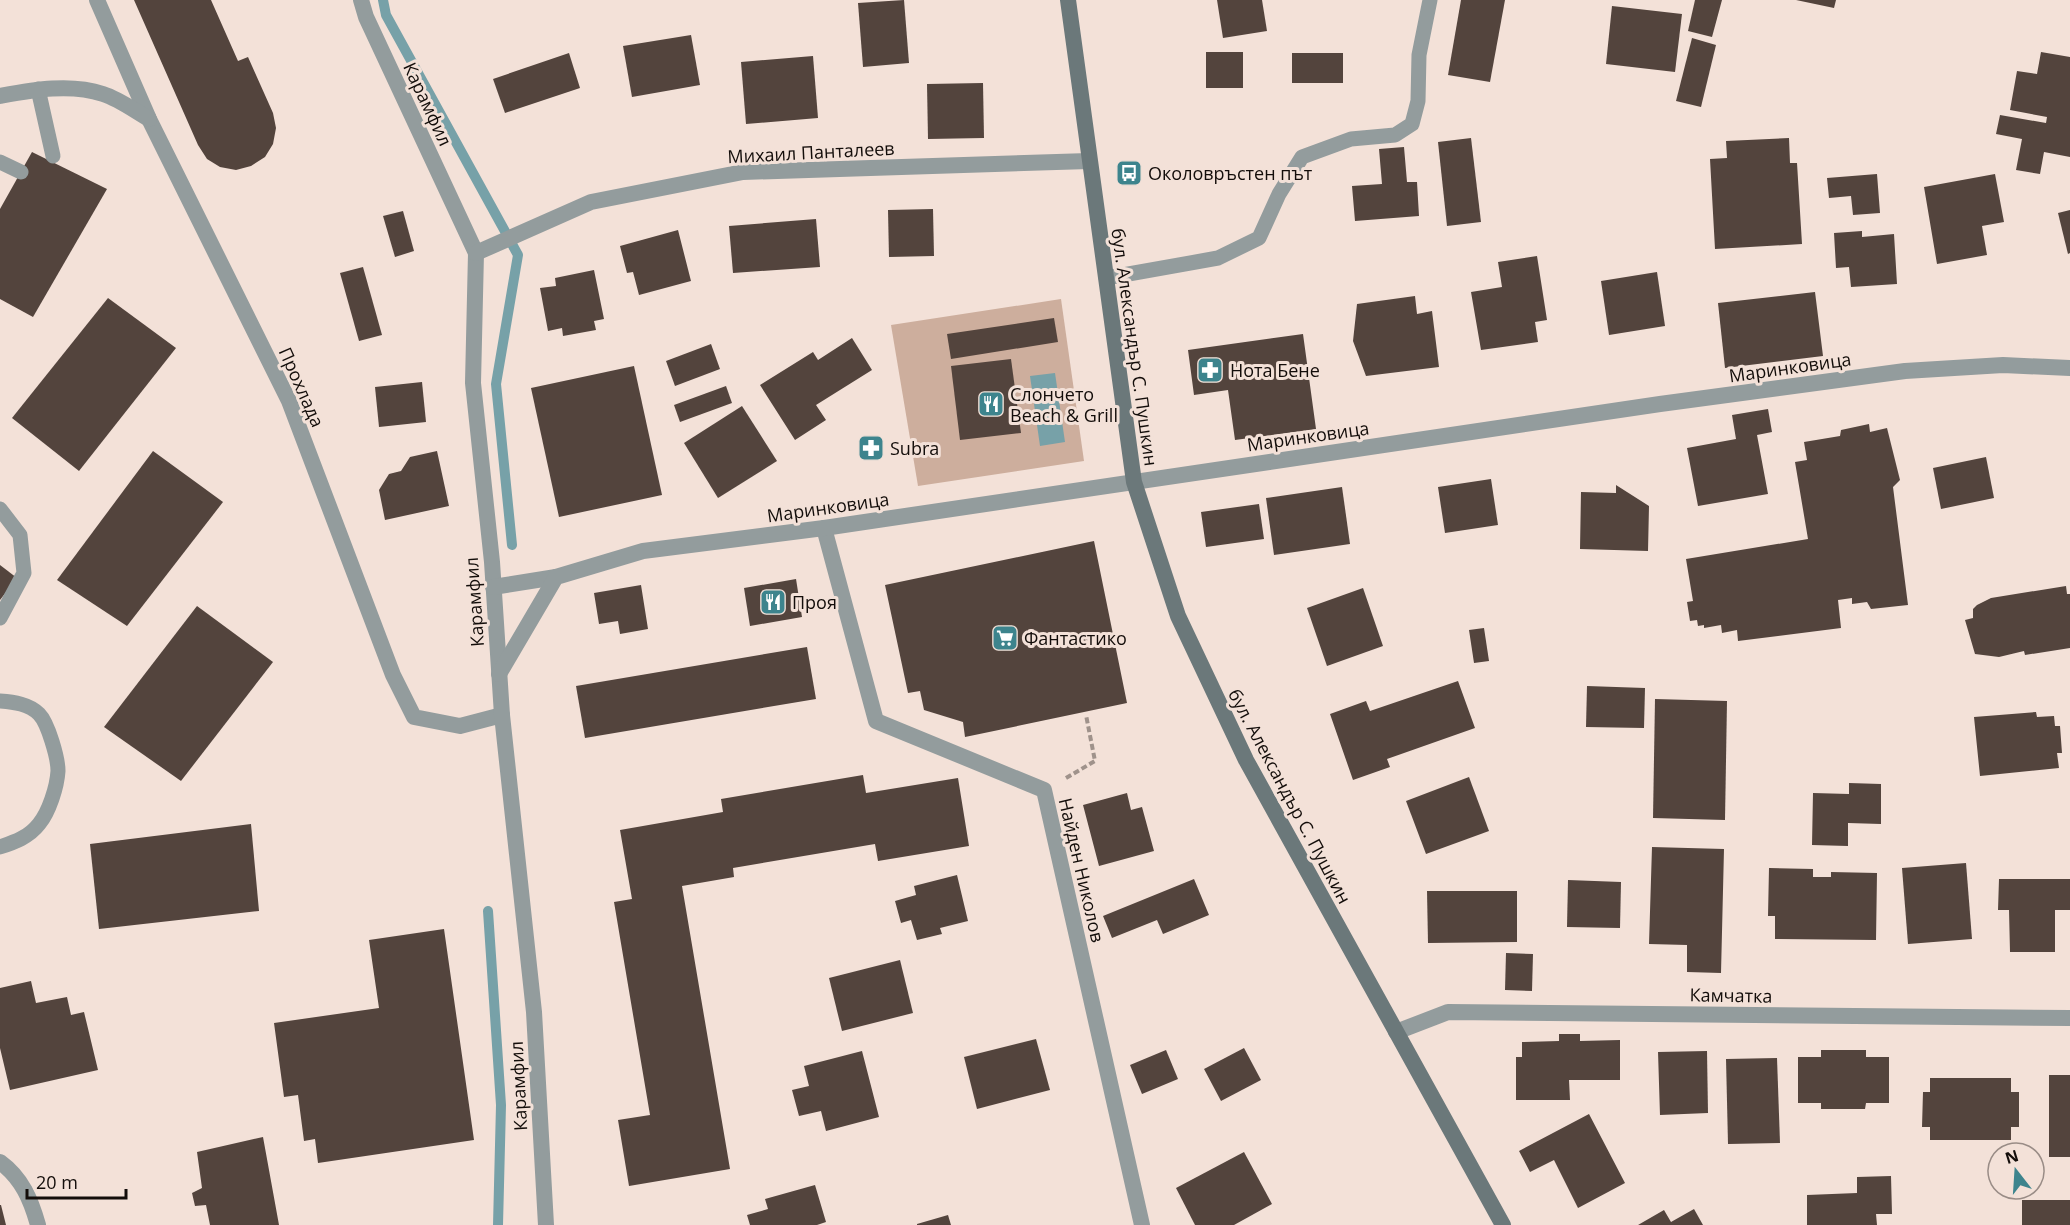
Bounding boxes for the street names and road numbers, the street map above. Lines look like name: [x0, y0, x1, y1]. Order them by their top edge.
street label: Карамфил: [398, 58, 458, 150]
street label: Михаил Панталеев: [727, 136, 895, 168]
street label: бул. Александър С. Пушкин: [1106, 227, 1164, 467]
street label: Прохлада: [274, 343, 330, 431]
street label: Маринковица: [1727, 347, 1853, 387]
street label: Маринковица: [1245, 416, 1371, 456]
street label: Маринковица: [765, 487, 891, 527]
street label: Карамфил: [459, 556, 489, 648]
street label: бул. Александър С. Пушкин: [1223, 684, 1357, 908]
street label: Найден Николов: [1054, 795, 1110, 945]
street label: Камчатка: [1689, 982, 1773, 1008]
street label: Карамфил: [504, 1041, 532, 1131]

